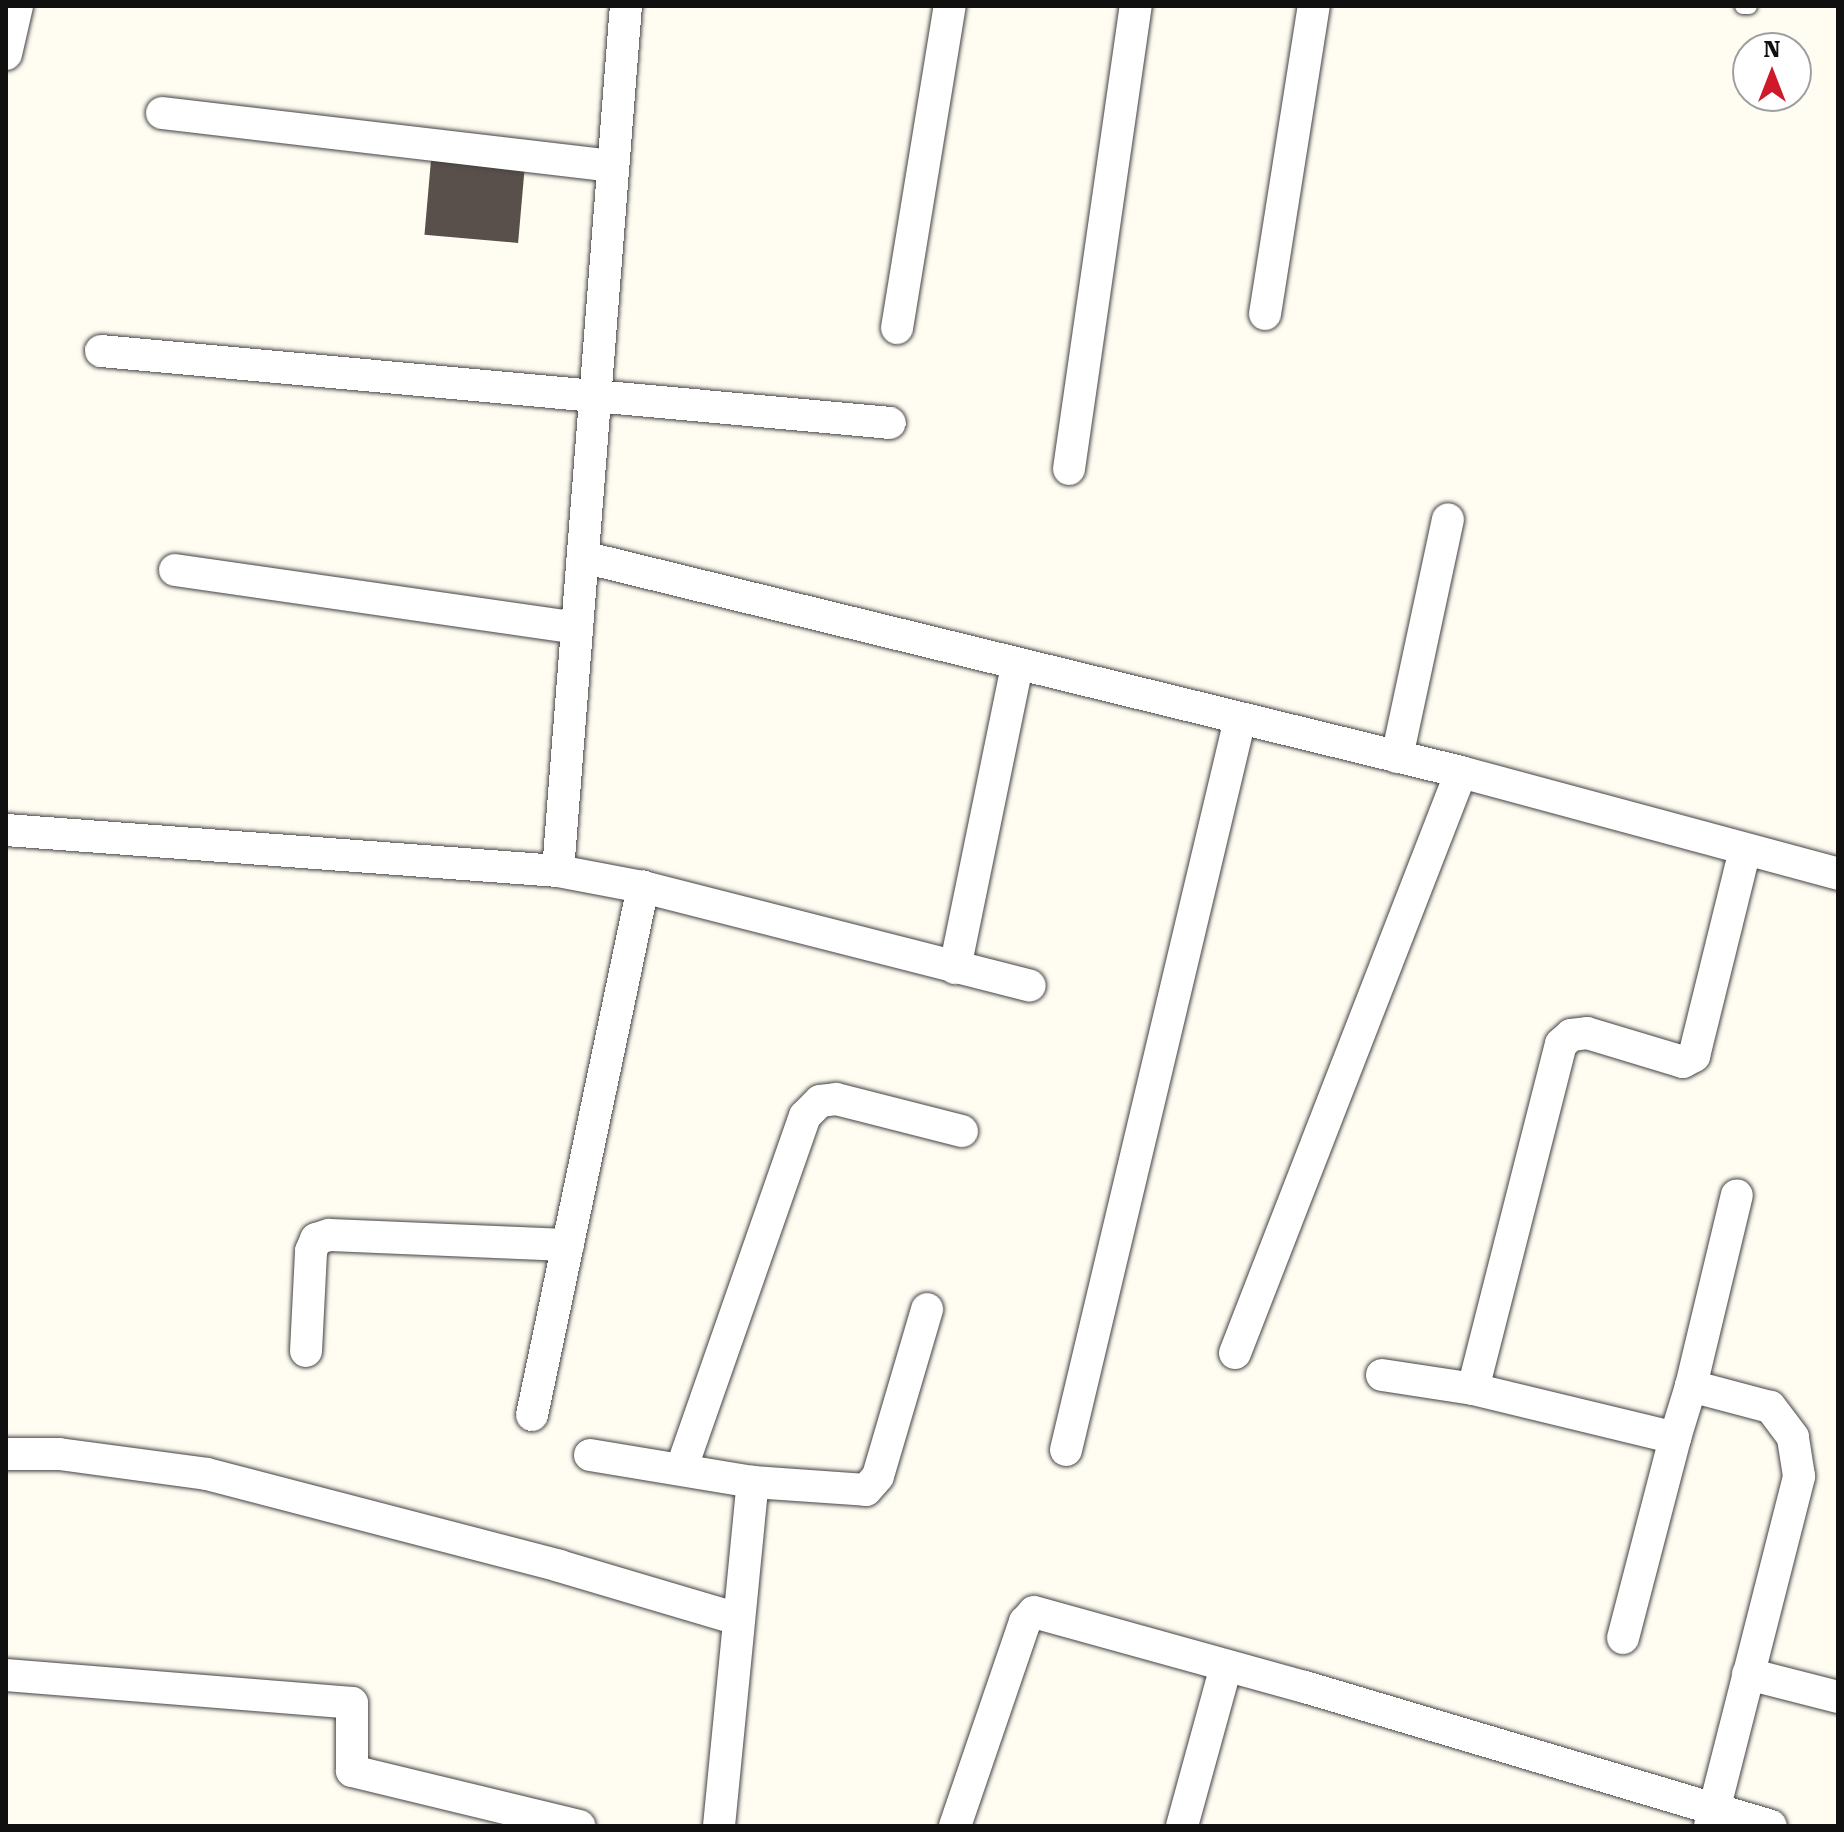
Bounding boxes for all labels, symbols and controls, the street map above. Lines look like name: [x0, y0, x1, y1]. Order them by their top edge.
north arrow: [1732, 32, 1812, 112]
text: N: [1764, 37, 1780, 62]

